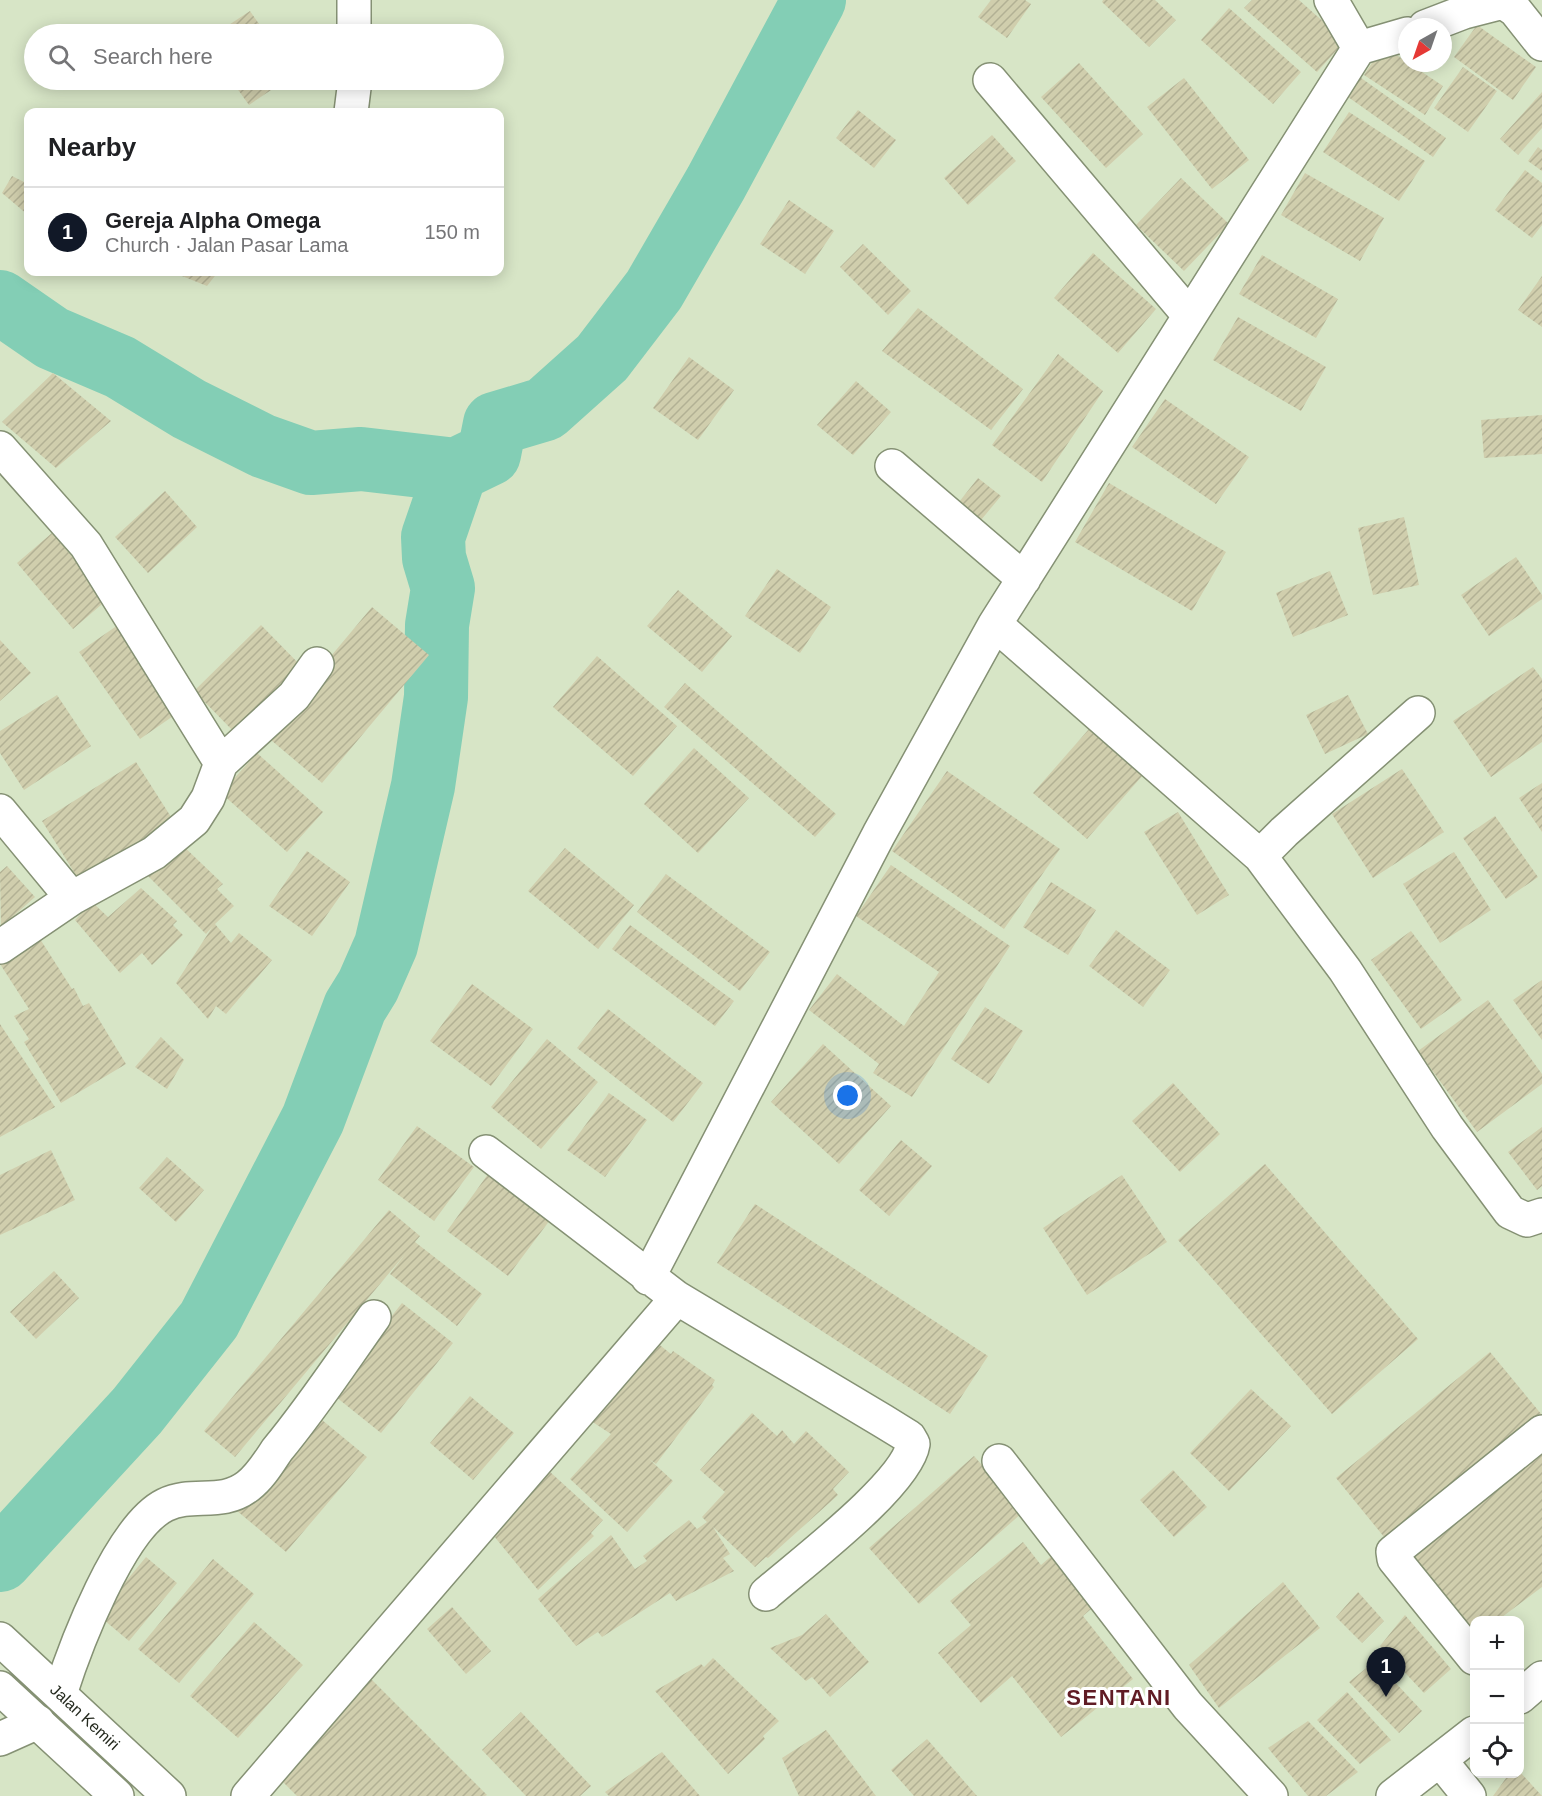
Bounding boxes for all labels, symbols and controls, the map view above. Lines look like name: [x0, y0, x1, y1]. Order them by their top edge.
north arrow: [1398, 18, 1452, 72]
search box: [24, 24, 504, 90]
icon: search: [45, 41, 78, 74]
text: Search here: [93, 44, 213, 69]
text: Nearby: [48, 132, 136, 162]
text: Gereja Alpha Omega: [105, 208, 321, 233]
text: 1: [62, 221, 73, 243]
text: 150 m: [424, 221, 480, 243]
text: Church · Jalan Pasar Lama: [105, 234, 348, 256]
your location: [833, 1081, 862, 1110]
map controls: [1470, 1616, 1524, 1778]
button: +: [1470, 1616, 1524, 1670]
pin: 1: [1366, 1648, 1406, 1697]
button: −: [1470, 1670, 1524, 1724]
street label: Jalan Kemiri: [47, 1681, 123, 1753]
district label: SENTANI: [1066, 1685, 1172, 1710]
button: locate: [1470, 1724, 1524, 1778]

